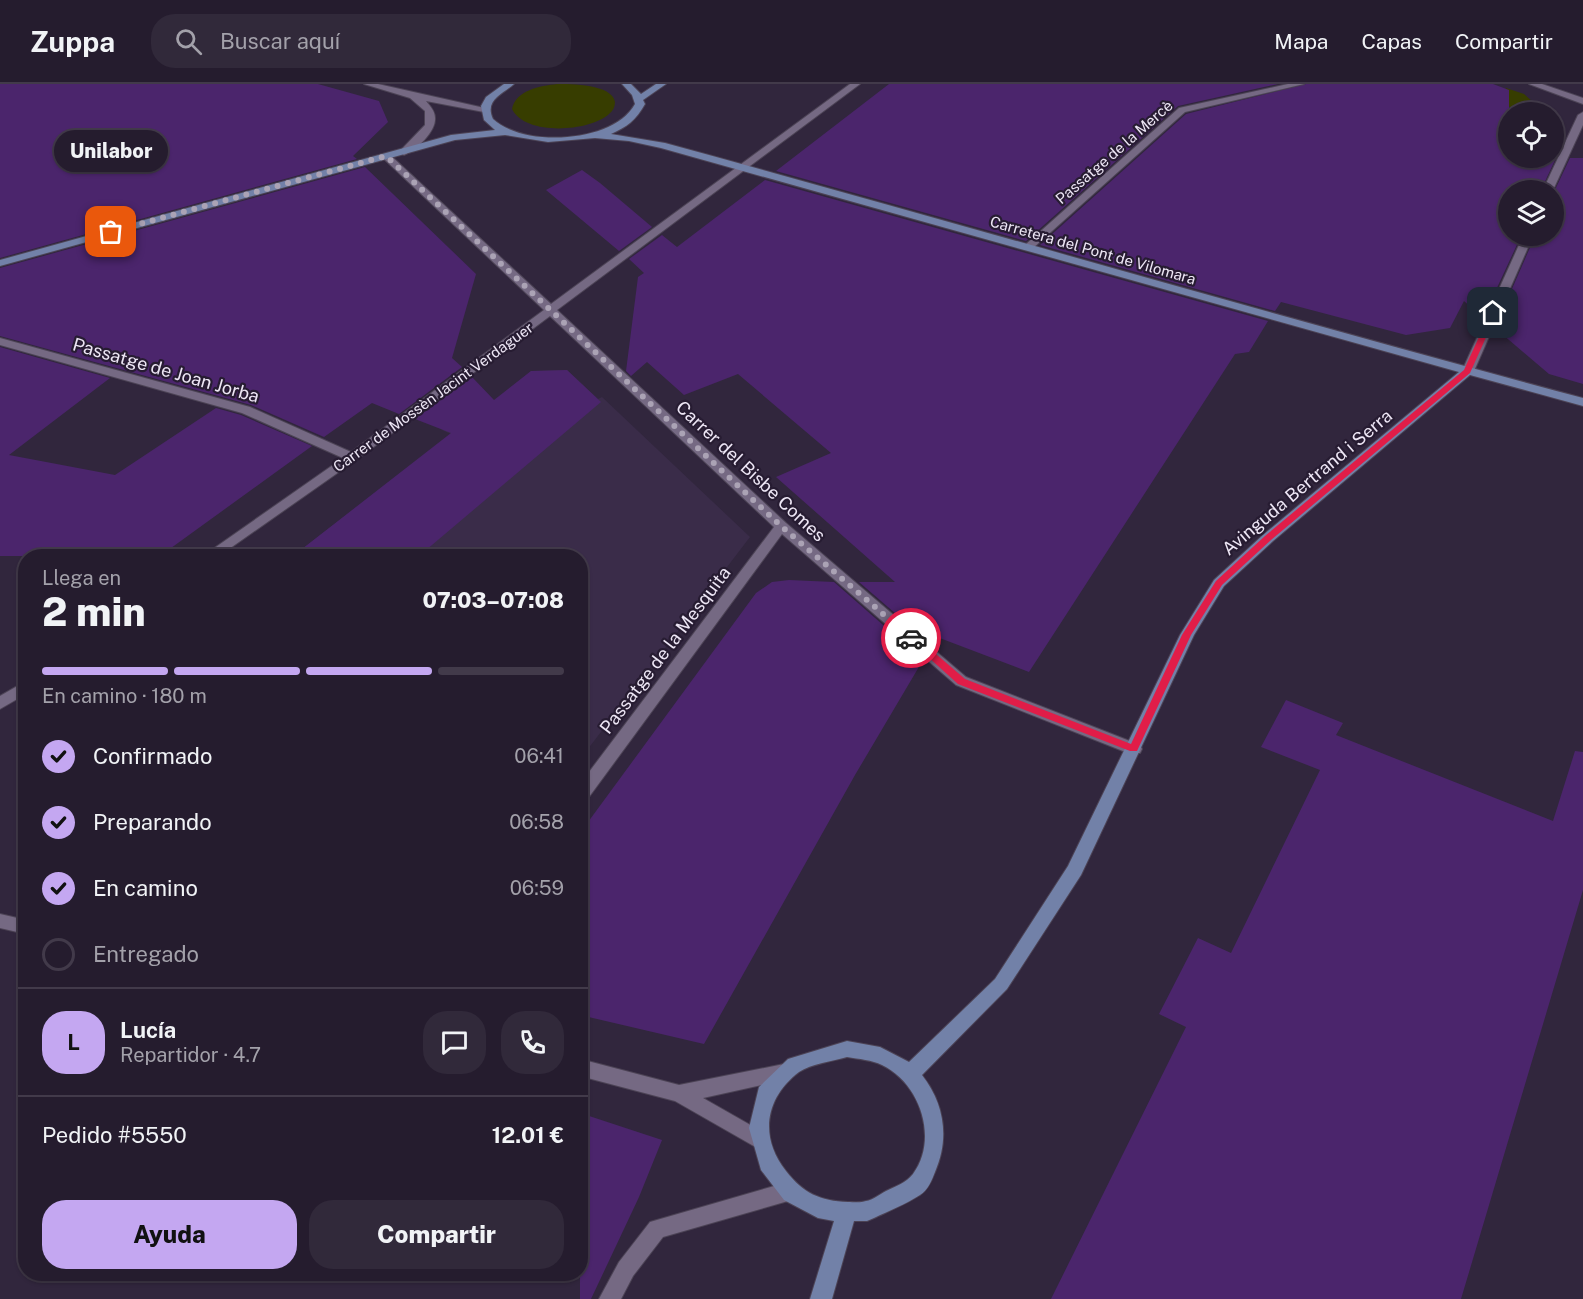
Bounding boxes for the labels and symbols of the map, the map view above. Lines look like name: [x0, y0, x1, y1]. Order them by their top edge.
street label: Passatge de la Mercè: [1052, 97, 1176, 207]
callout: Unilabor: [54, 130, 168, 172]
pin: [85, 206, 136, 257]
street label: Carretera del Pont de Vilomara: [988, 212, 1198, 288]
pin: [1467, 287, 1518, 338]
street label: Carrer de Mossèn Jacint Verdaguer: [330, 319, 536, 475]
street label: Passatge de Joan Jorba: [70, 333, 262, 407]
street label: Carrer del Bisbe Comes: [672, 396, 830, 546]
street label: Avinguda Bertrand i Serra: [1218, 405, 1396, 559]
street label: Passatge de la Mesquita: [595, 562, 735, 738]
courier: [881, 608, 941, 668]

